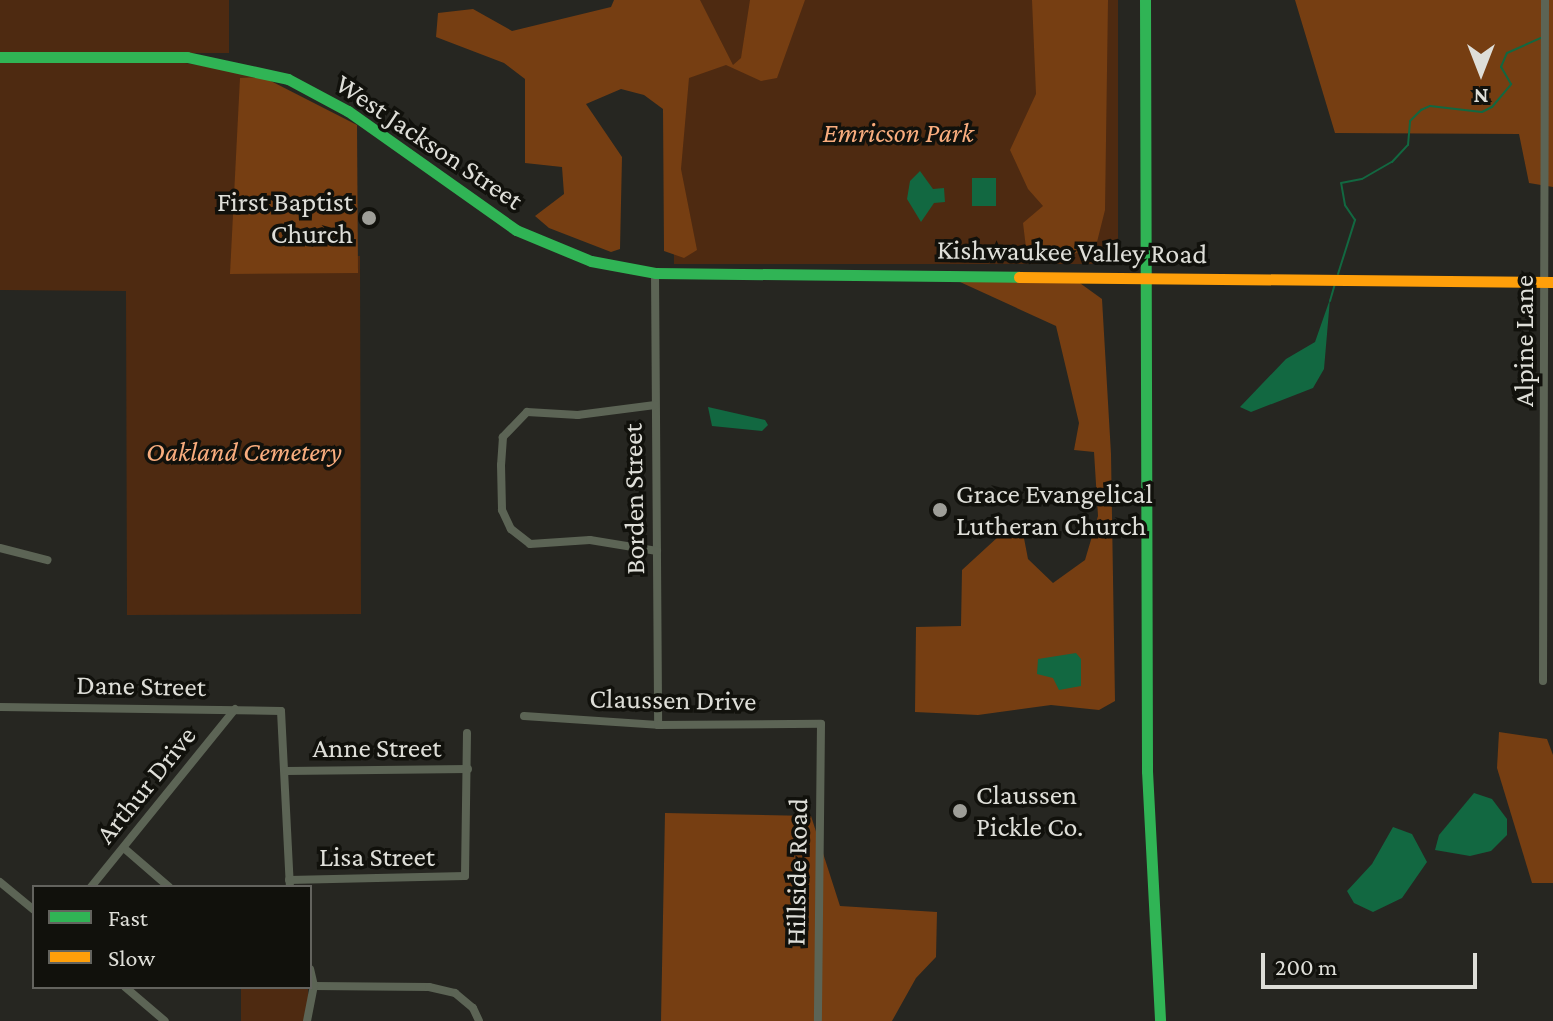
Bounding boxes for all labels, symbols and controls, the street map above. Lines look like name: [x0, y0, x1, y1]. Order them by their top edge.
north arrow: [1441, 32, 1521, 112]
street label: West Jackson Street: [329, 67, 529, 217]
text: N: [1474, 84, 1489, 109]
park label: Emricson Park: [822, 116, 974, 150]
place label: First Baptist Church: [217, 185, 353, 251]
marker: First Baptist Church: [360, 209, 378, 227]
street label: Kishwaukee Valley Road: [937, 233, 1207, 271]
street label: Alpine Lane: [1507, 275, 1541, 407]
street label: Borden Street: [616, 423, 652, 575]
park label: Oakland Cemetery: [146, 435, 342, 469]
place label: Grace Evangelical Lutheran Church: [956, 477, 1153, 543]
marker: Grace Evangelical Lutheran Church: [931, 501, 949, 519]
street label: Dane Street: [76, 668, 206, 704]
street label: Claussen Drive: [589, 682, 757, 718]
street label: Arthur Drive: [89, 720, 203, 850]
street label: Anne Street: [312, 731, 442, 765]
place label: Claussen Pickle Co.: [976, 778, 1083, 844]
street label: Hillside Road: [779, 798, 815, 946]
marker: Claussen Pickle Co.: [951, 802, 969, 820]
street label: Lisa Street: [319, 840, 435, 874]
legend: [32, 885, 312, 989]
text: Fast: [108, 904, 148, 931]
scale bar: [1265, 937, 1481, 987]
text: Slow: [108, 944, 155, 971]
text: 200 m: [1275, 953, 1337, 980]

